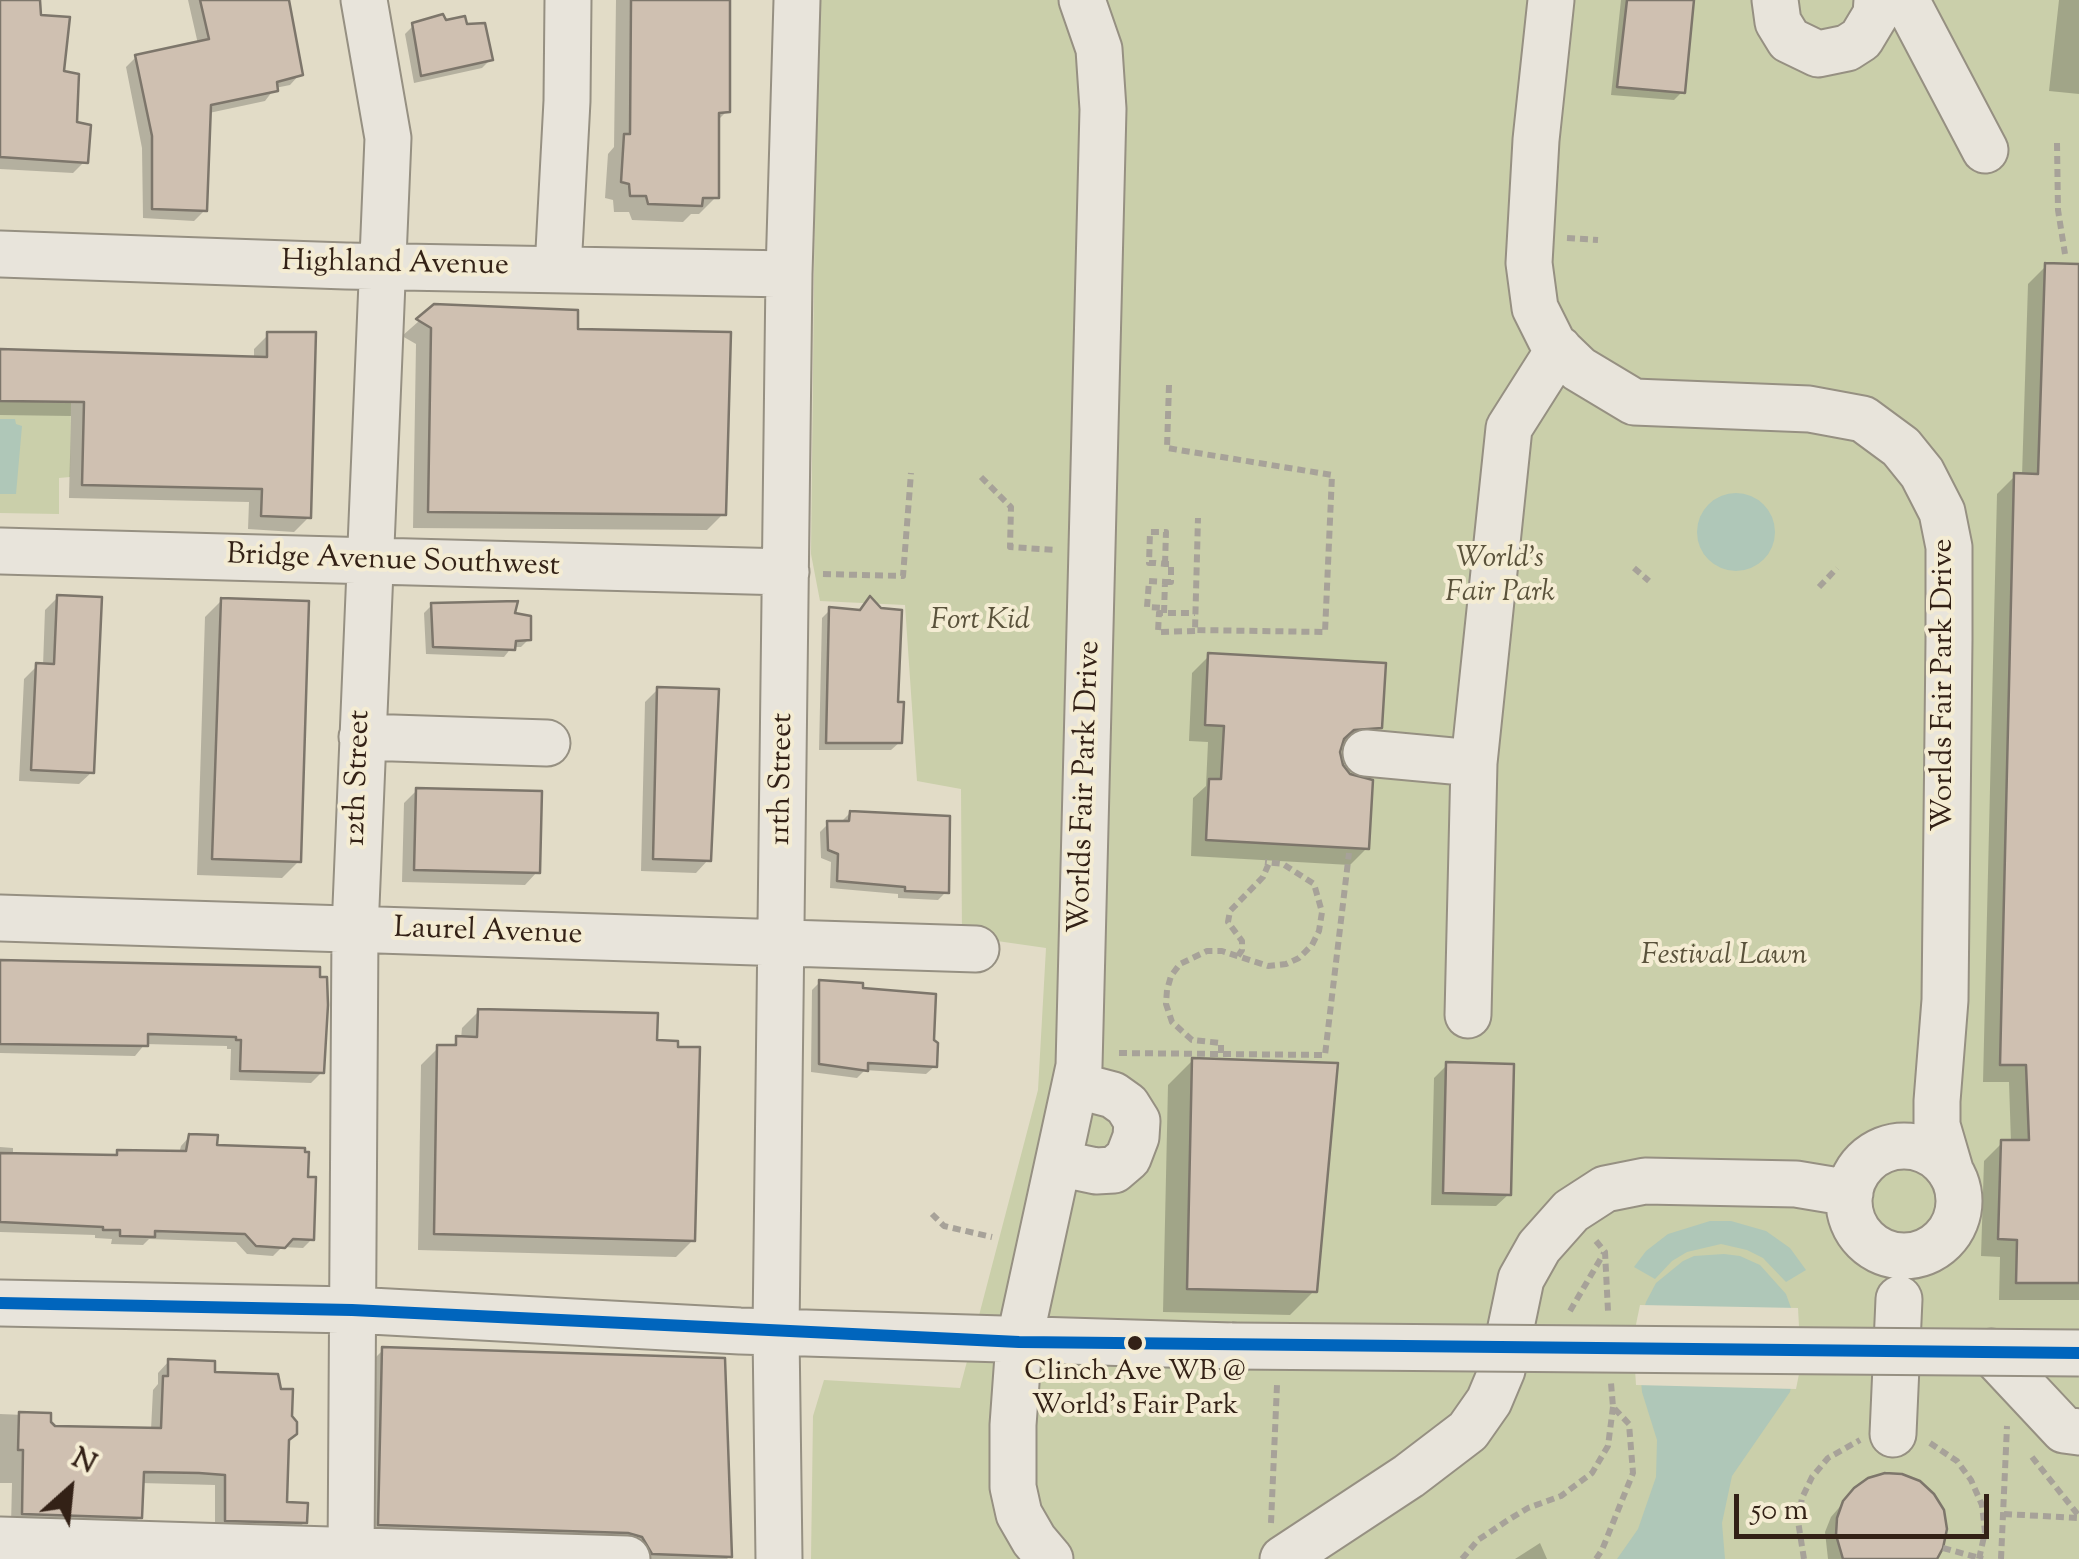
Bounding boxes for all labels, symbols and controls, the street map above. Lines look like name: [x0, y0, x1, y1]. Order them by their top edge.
street label: Highland Avenue: [281, 246, 509, 286]
street label: Worlds Fair Park Drive: [1928, 538, 1964, 832]
street label: Bridge Avenue Southwest: [226, 539, 560, 587]
park label: World's Fair Park: [1445, 543, 1555, 614]
park label: Fort Kid: [930, 605, 1030, 641]
street label: Worlds Fair Park Drive: [1064, 640, 1110, 934]
street label: 12th Street: [340, 710, 380, 846]
street label: 11th Street: [765, 713, 803, 845]
street label: Laurel Avenue: [393, 913, 583, 955]
park label: Festival Lawn: [1641, 940, 1807, 976]
marker: Clinch Ave WB @ World's Fair Park: [1125, 1333, 1145, 1353]
place label: Clinch Ave WB @ World's Fair Park: [1024, 1357, 1246, 1423]
north arrow: [20, 1439, 120, 1539]
text: N: [65, 1439, 103, 1485]
scale bar: [1739, 1474, 1994, 1536]
text: 50 m: [1751, 1490, 1808, 1533]

